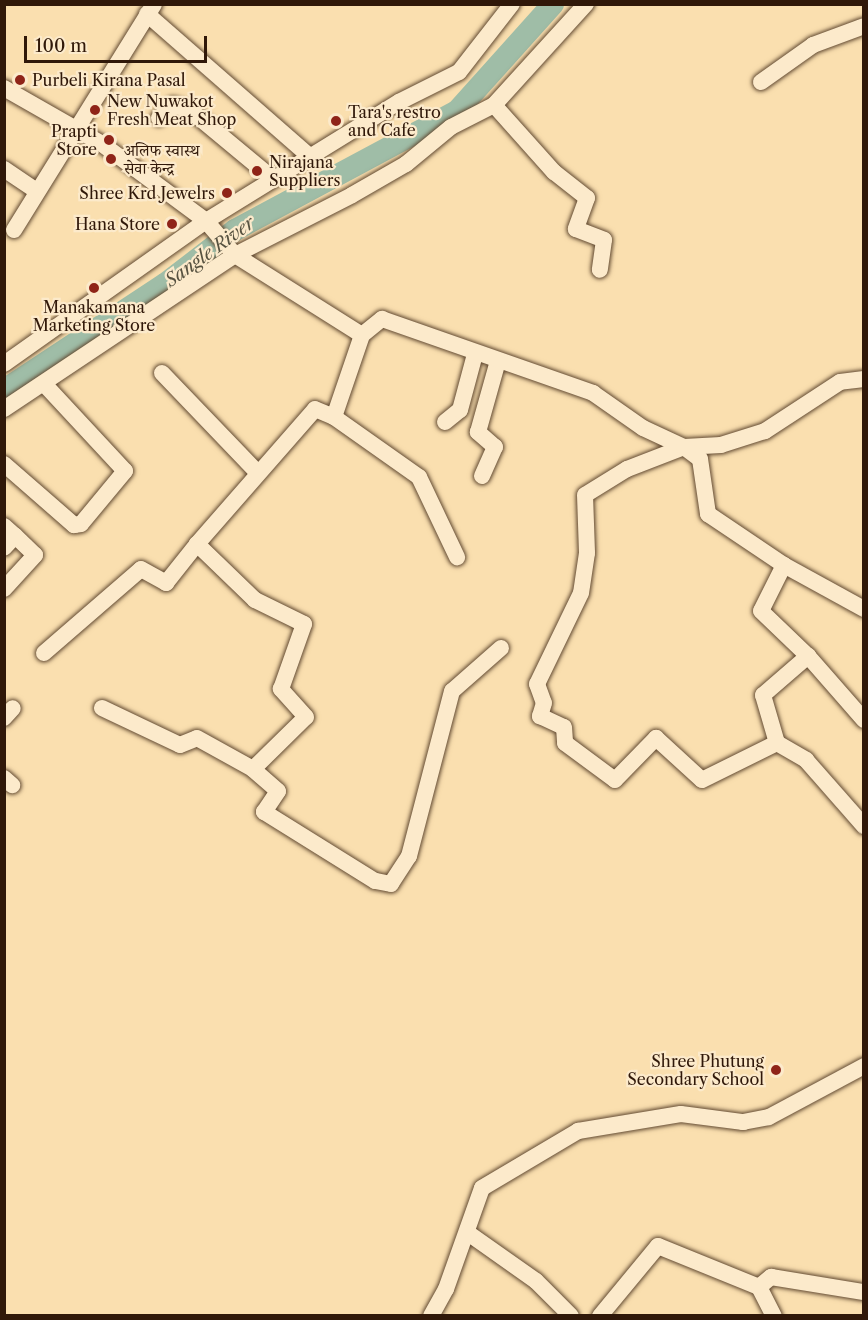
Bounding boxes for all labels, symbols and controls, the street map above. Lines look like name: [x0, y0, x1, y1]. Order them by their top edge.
scale bar: [27, 24, 210, 62]
text: 100 m: [35, 35, 87, 57]
place label: Purbeli Kirana Pasal: [32, 70, 186, 90]
marker: Purbeli Kirana Pasal: [13, 73, 27, 87]
place label: New Nuwakot Fresh Meat Shop: [107, 91, 236, 129]
place label: Tara's restro and Cafe: [348, 102, 441, 140]
marker: New Nuwakot Fresh Meat Shop: [88, 103, 102, 117]
marker: Tara's restro and Cafe: [329, 114, 343, 128]
place label: Prapti Store: [51, 121, 97, 159]
marker: Prapti Store: [102, 133, 116, 147]
place label: अलिफ स्वास्थ सेवा केन्द्र: [124, 140, 200, 178]
marker: अलिफ स्वास्थ सेवा केन्द्र: [102, 150, 120, 168]
place label: Nirajana Suppliers: [269, 152, 340, 190]
marker: Nirajana Suppliers: [250, 164, 264, 178]
place label: Shree Krd Jewelrs: [79, 183, 215, 203]
marker: Shree Krd Jewelrs: [220, 186, 234, 200]
water label: Sangle River: [161, 212, 259, 292]
place label: Hana Store: [75, 214, 160, 234]
marker: Hana Store: [165, 217, 179, 231]
marker: Manakamana Marketing Store: [87, 281, 101, 295]
place label: Manakamana Marketing Store: [33, 297, 155, 335]
place label: Shree Phutung Secondary School: [627, 1051, 764, 1089]
marker: Shree Phutung Secondary School: [769, 1063, 783, 1077]

